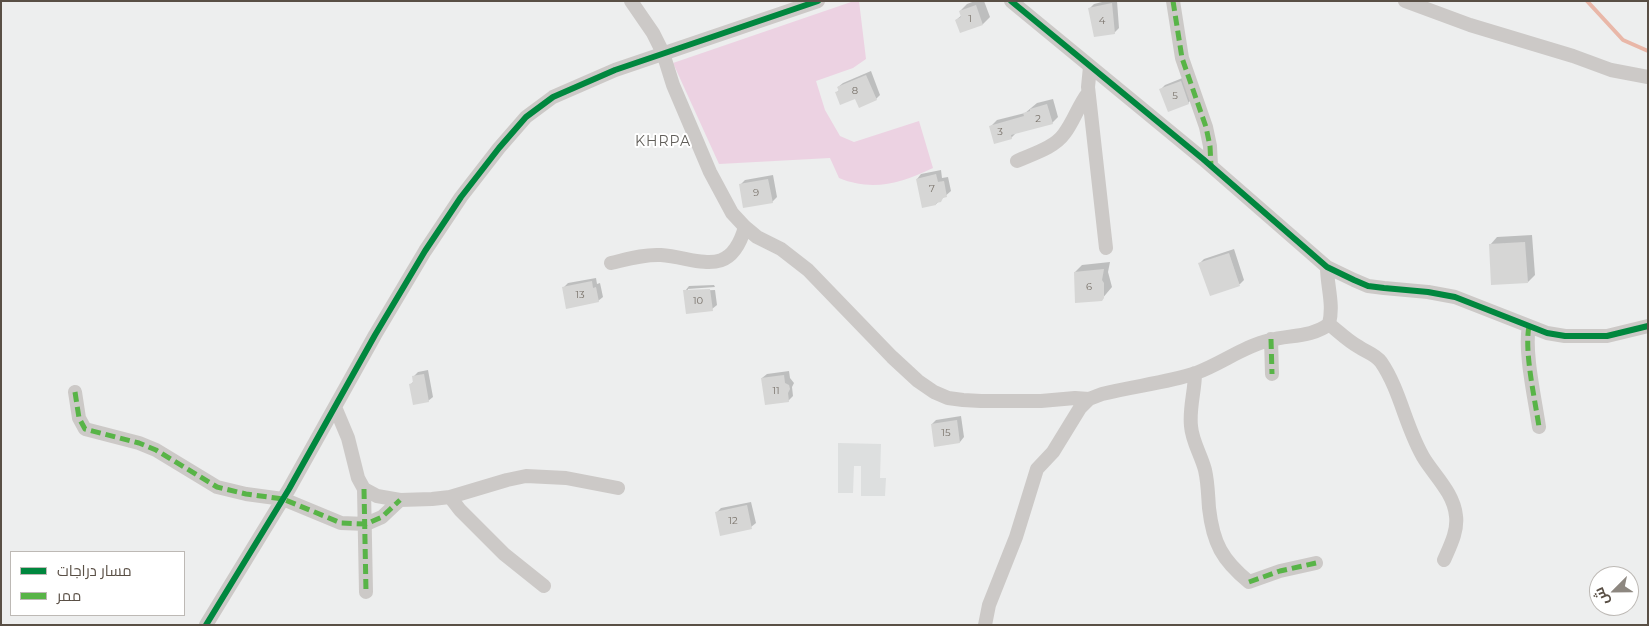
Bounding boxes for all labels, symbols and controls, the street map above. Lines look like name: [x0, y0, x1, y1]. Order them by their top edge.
house number: 1: [968, 13, 972, 25]
house number: 4: [1099, 15, 1105, 27]
house number: 8: [852, 85, 858, 97]
house number: 5: [1172, 90, 1178, 102]
house number: 2: [1035, 113, 1041, 125]
house number: 3: [997, 126, 1003, 138]
district label: KHRPA: [634, 134, 692, 150]
house number: 7: [929, 183, 935, 195]
house number: 9: [753, 187, 759, 199]
house number: 6: [1086, 281, 1092, 293]
house number: 13: [575, 289, 585, 301]
house number: 10: [693, 295, 703, 307]
house number: 11: [772, 385, 780, 397]
house number: 15: [941, 427, 951, 439]
house number: 12: [728, 515, 738, 527]
legend: [10, 551, 185, 616]
text: مسار دراجات: [57, 561, 132, 580]
north arrow: [1589, 566, 1639, 616]
text: ش: [1589, 585, 1613, 608]
text: ممر: [57, 586, 81, 605]

